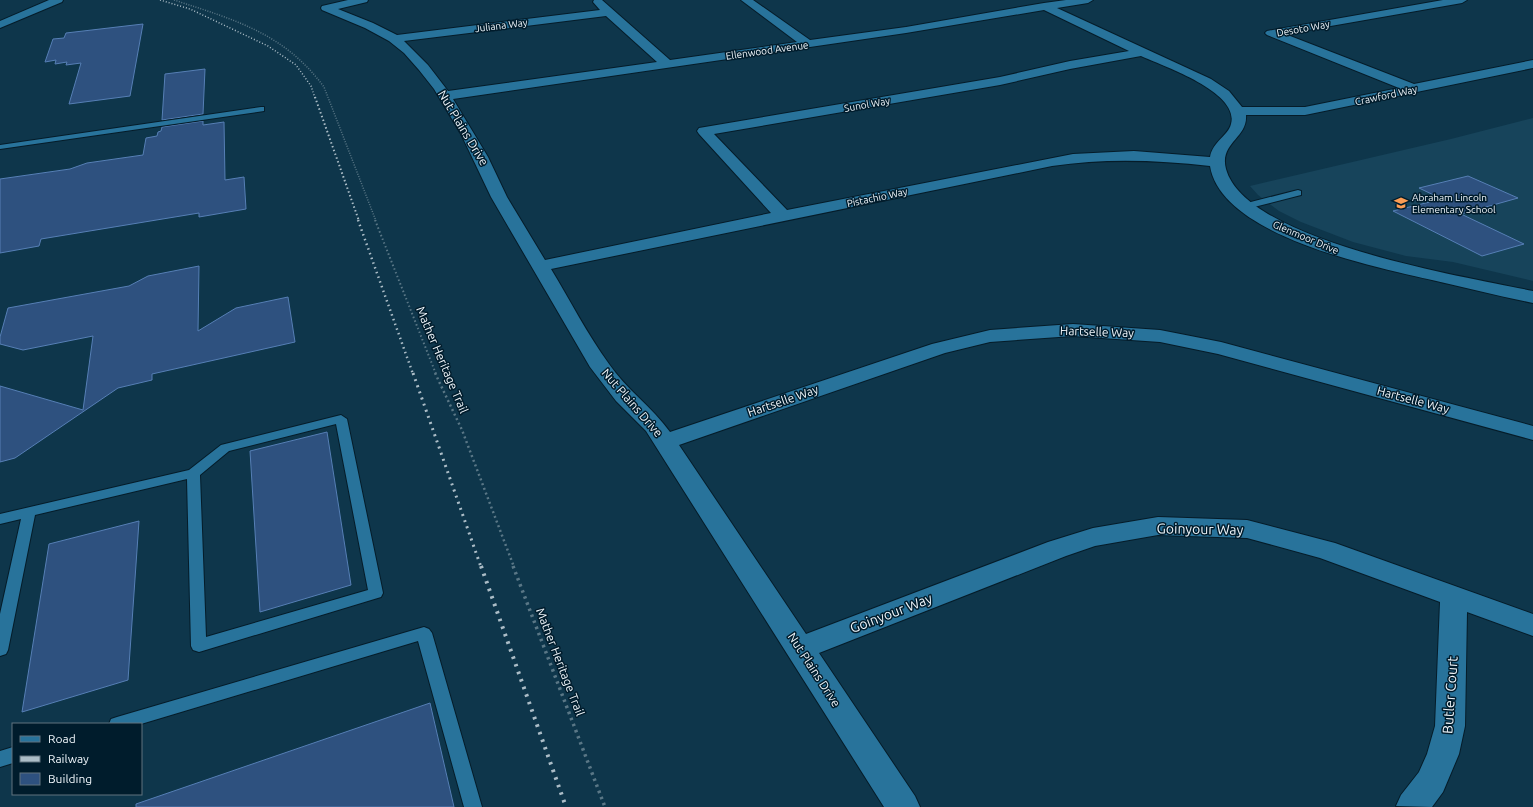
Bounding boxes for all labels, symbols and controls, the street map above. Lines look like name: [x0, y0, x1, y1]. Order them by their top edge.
street label: Juliana Way: [474, 17, 528, 34]
street label: Desoto Way: [1276, 18, 1331, 39]
street label: Ellenwood Avenue: [725, 39, 809, 62]
street label: Crawford Way: [1354, 83, 1418, 107]
street label: Nut Plains Drive: [436, 88, 491, 168]
street label: Sunol Way: [843, 95, 891, 114]
street label: Pistachio Way: [846, 186, 909, 209]
place label: Abraham Lincoln Elementary School: [1412, 192, 1496, 215]
school or university icon: Abraham Lincoln Elementary School: [1393, 195, 1409, 211]
street label: Glenmoor Drive: [1271, 219, 1340, 256]
street label: Mather Heritage Trail: [414, 304, 471, 415]
street label: Hartselle Way: [1060, 324, 1134, 339]
street label: Nut Plains Drive: [599, 366, 665, 439]
street label: Hartselle Way: [746, 382, 820, 419]
street label: Hartselle Way: [1376, 384, 1451, 415]
street label: Goinyour Way: [1156, 520, 1244, 538]
street label: Goinyour Way: [848, 590, 935, 636]
street label: Mather Heritage Trail: [534, 606, 587, 718]
street label: Nut Plains Drive: [786, 630, 843, 709]
street label: Butler Court: [1439, 655, 1461, 734]
legend: [12, 723, 142, 795]
text: Road: [48, 732, 76, 745]
text: Railway: [48, 752, 89, 765]
text: Building: [48, 772, 92, 785]

